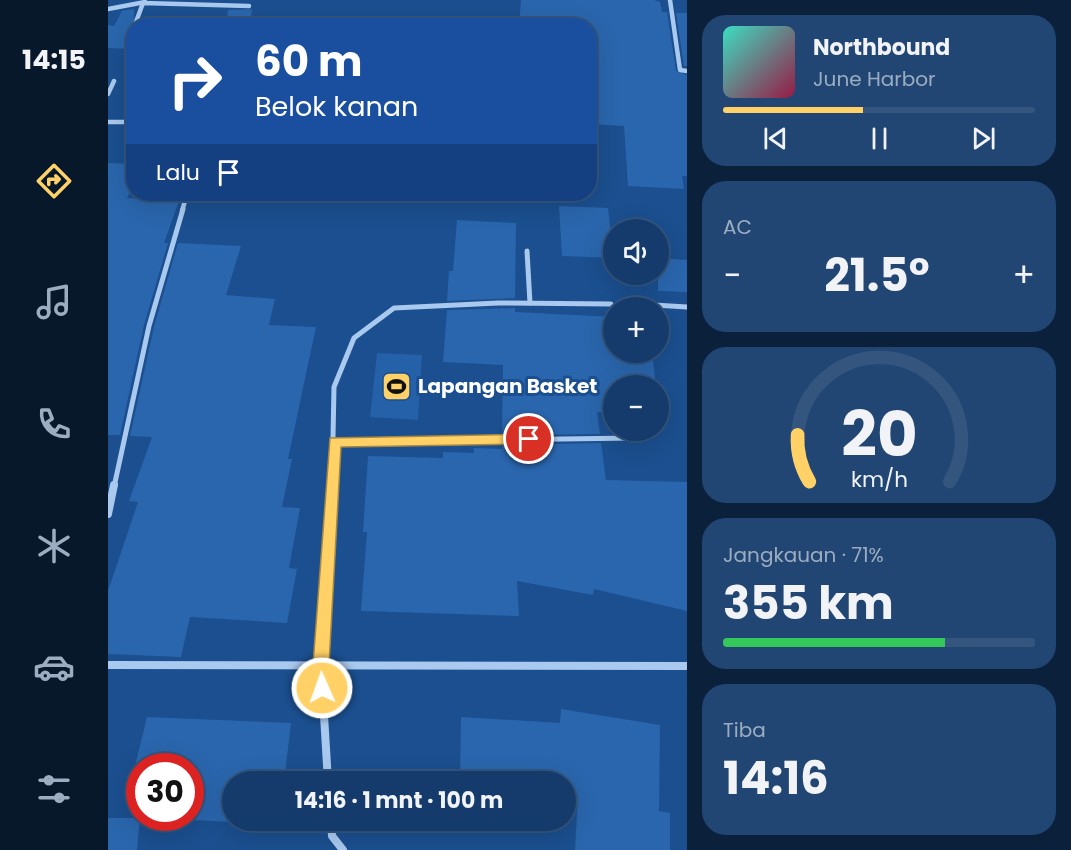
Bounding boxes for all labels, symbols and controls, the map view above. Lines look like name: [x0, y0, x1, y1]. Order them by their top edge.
text: 60 m: [255, 32, 363, 91]
text: Northbound: [813, 32, 950, 63]
text: 14:15: [22, 41, 86, 78]
icon: right: [156, 42, 234, 120]
text: June Harbor: [813, 65, 936, 93]
text: Belok kanan: [255, 88, 418, 125]
icon: previous: [759, 122, 792, 155]
icon: pause: [863, 122, 896, 155]
icon: next: [967, 122, 1000, 155]
icon: arrive: [212, 156, 245, 189]
text: Lalu: [156, 157, 200, 188]
icon: directions: [33, 160, 75, 202]
text: AC: [723, 213, 752, 241]
map controls: [603, 219, 669, 441]
button: sound: [603, 219, 669, 285]
text: 21.5°: [824, 244, 930, 307]
text: −: [723, 252, 741, 299]
text: +: [1012, 252, 1035, 299]
icon: music: [33, 281, 75, 323]
button: +: [603, 297, 669, 363]
sports icon: Lapangan Basket: [381, 370, 413, 402]
place label: Lapangan Basket: [418, 372, 597, 400]
button: −: [603, 375, 669, 441]
text: 20: [841, 390, 917, 478]
icon: phone: [33, 403, 75, 445]
pin: [503, 413, 554, 464]
icon: arrive: [512, 422, 545, 455]
text: km/h: [850, 464, 908, 495]
icon: climate: [33, 525, 75, 567]
text: Jangkauan · 71%: [723, 541, 884, 569]
text: 355 km: [723, 572, 894, 635]
icon: car: [33, 646, 75, 688]
position arrow: [290, 656, 354, 720]
text: Tiba: [723, 716, 766, 744]
text: 14:16: [723, 747, 829, 810]
speed limit sign: 30: [126, 753, 204, 831]
icon: filters: [33, 768, 75, 810]
text: 14:16 · 1 mnt · 100 m: [295, 785, 503, 816]

